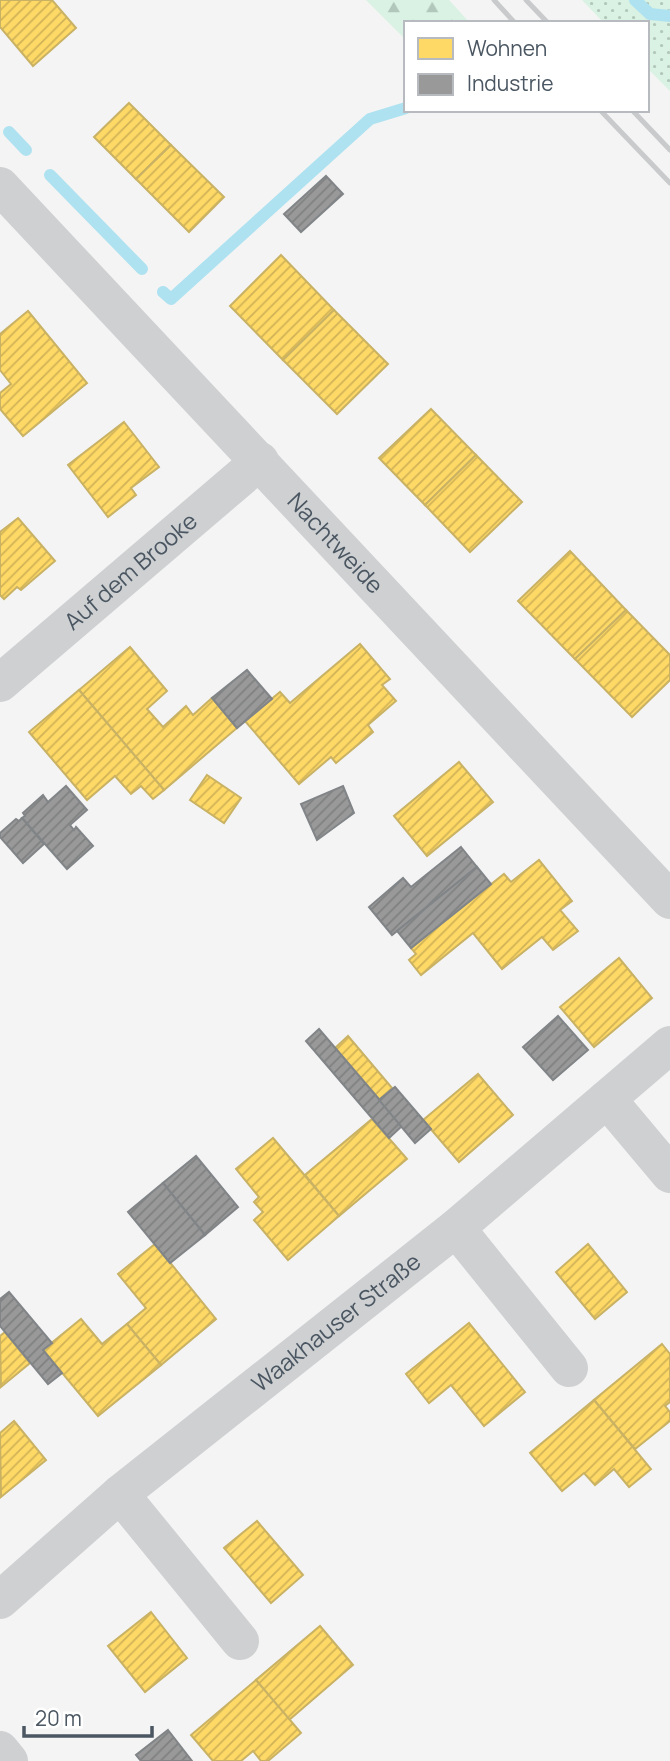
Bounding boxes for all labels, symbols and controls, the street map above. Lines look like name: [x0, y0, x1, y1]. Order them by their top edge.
legend: [404, 21, 649, 112]
text: Wohnen: [467, 34, 547, 62]
text: Industrie: [467, 69, 553, 97]
street label: Nachtweide: [281, 485, 391, 600]
street label: Auf dem Brooke: [57, 505, 204, 637]
street label: Waakhauser Straße: [244, 1245, 427, 1399]
scale bar: [24, 1694, 152, 1738]
text: 20 m: [35, 1704, 82, 1732]

